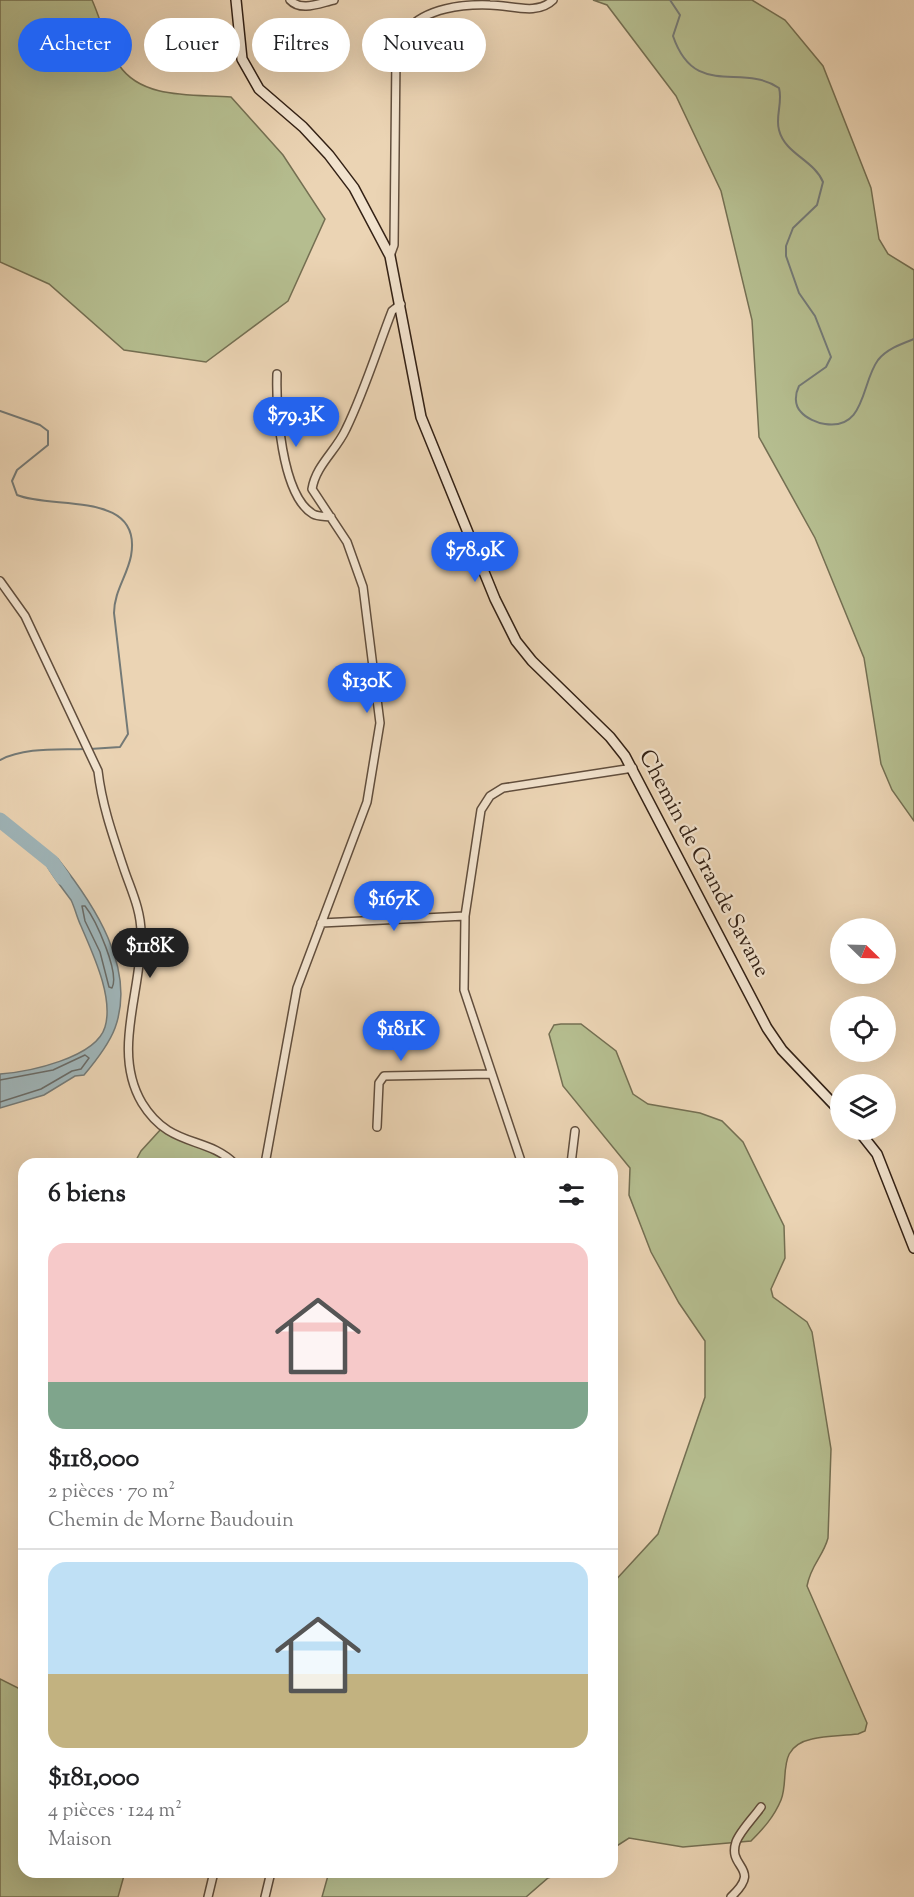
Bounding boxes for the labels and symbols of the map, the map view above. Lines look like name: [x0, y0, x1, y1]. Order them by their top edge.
pin: $79.3K: [247, 397, 345, 448]
pin: $78.9K: [426, 532, 524, 583]
pin: $130K: [325, 663, 409, 714]
street label: Chemin de Grande Savane: [629, 744, 777, 984]
pin: $167K: [352, 881, 436, 932]
north arrow: [830, 918, 896, 984]
pin: $118K: [108, 928, 192, 979]
pin: $181K: [359, 1011, 443, 1062]

